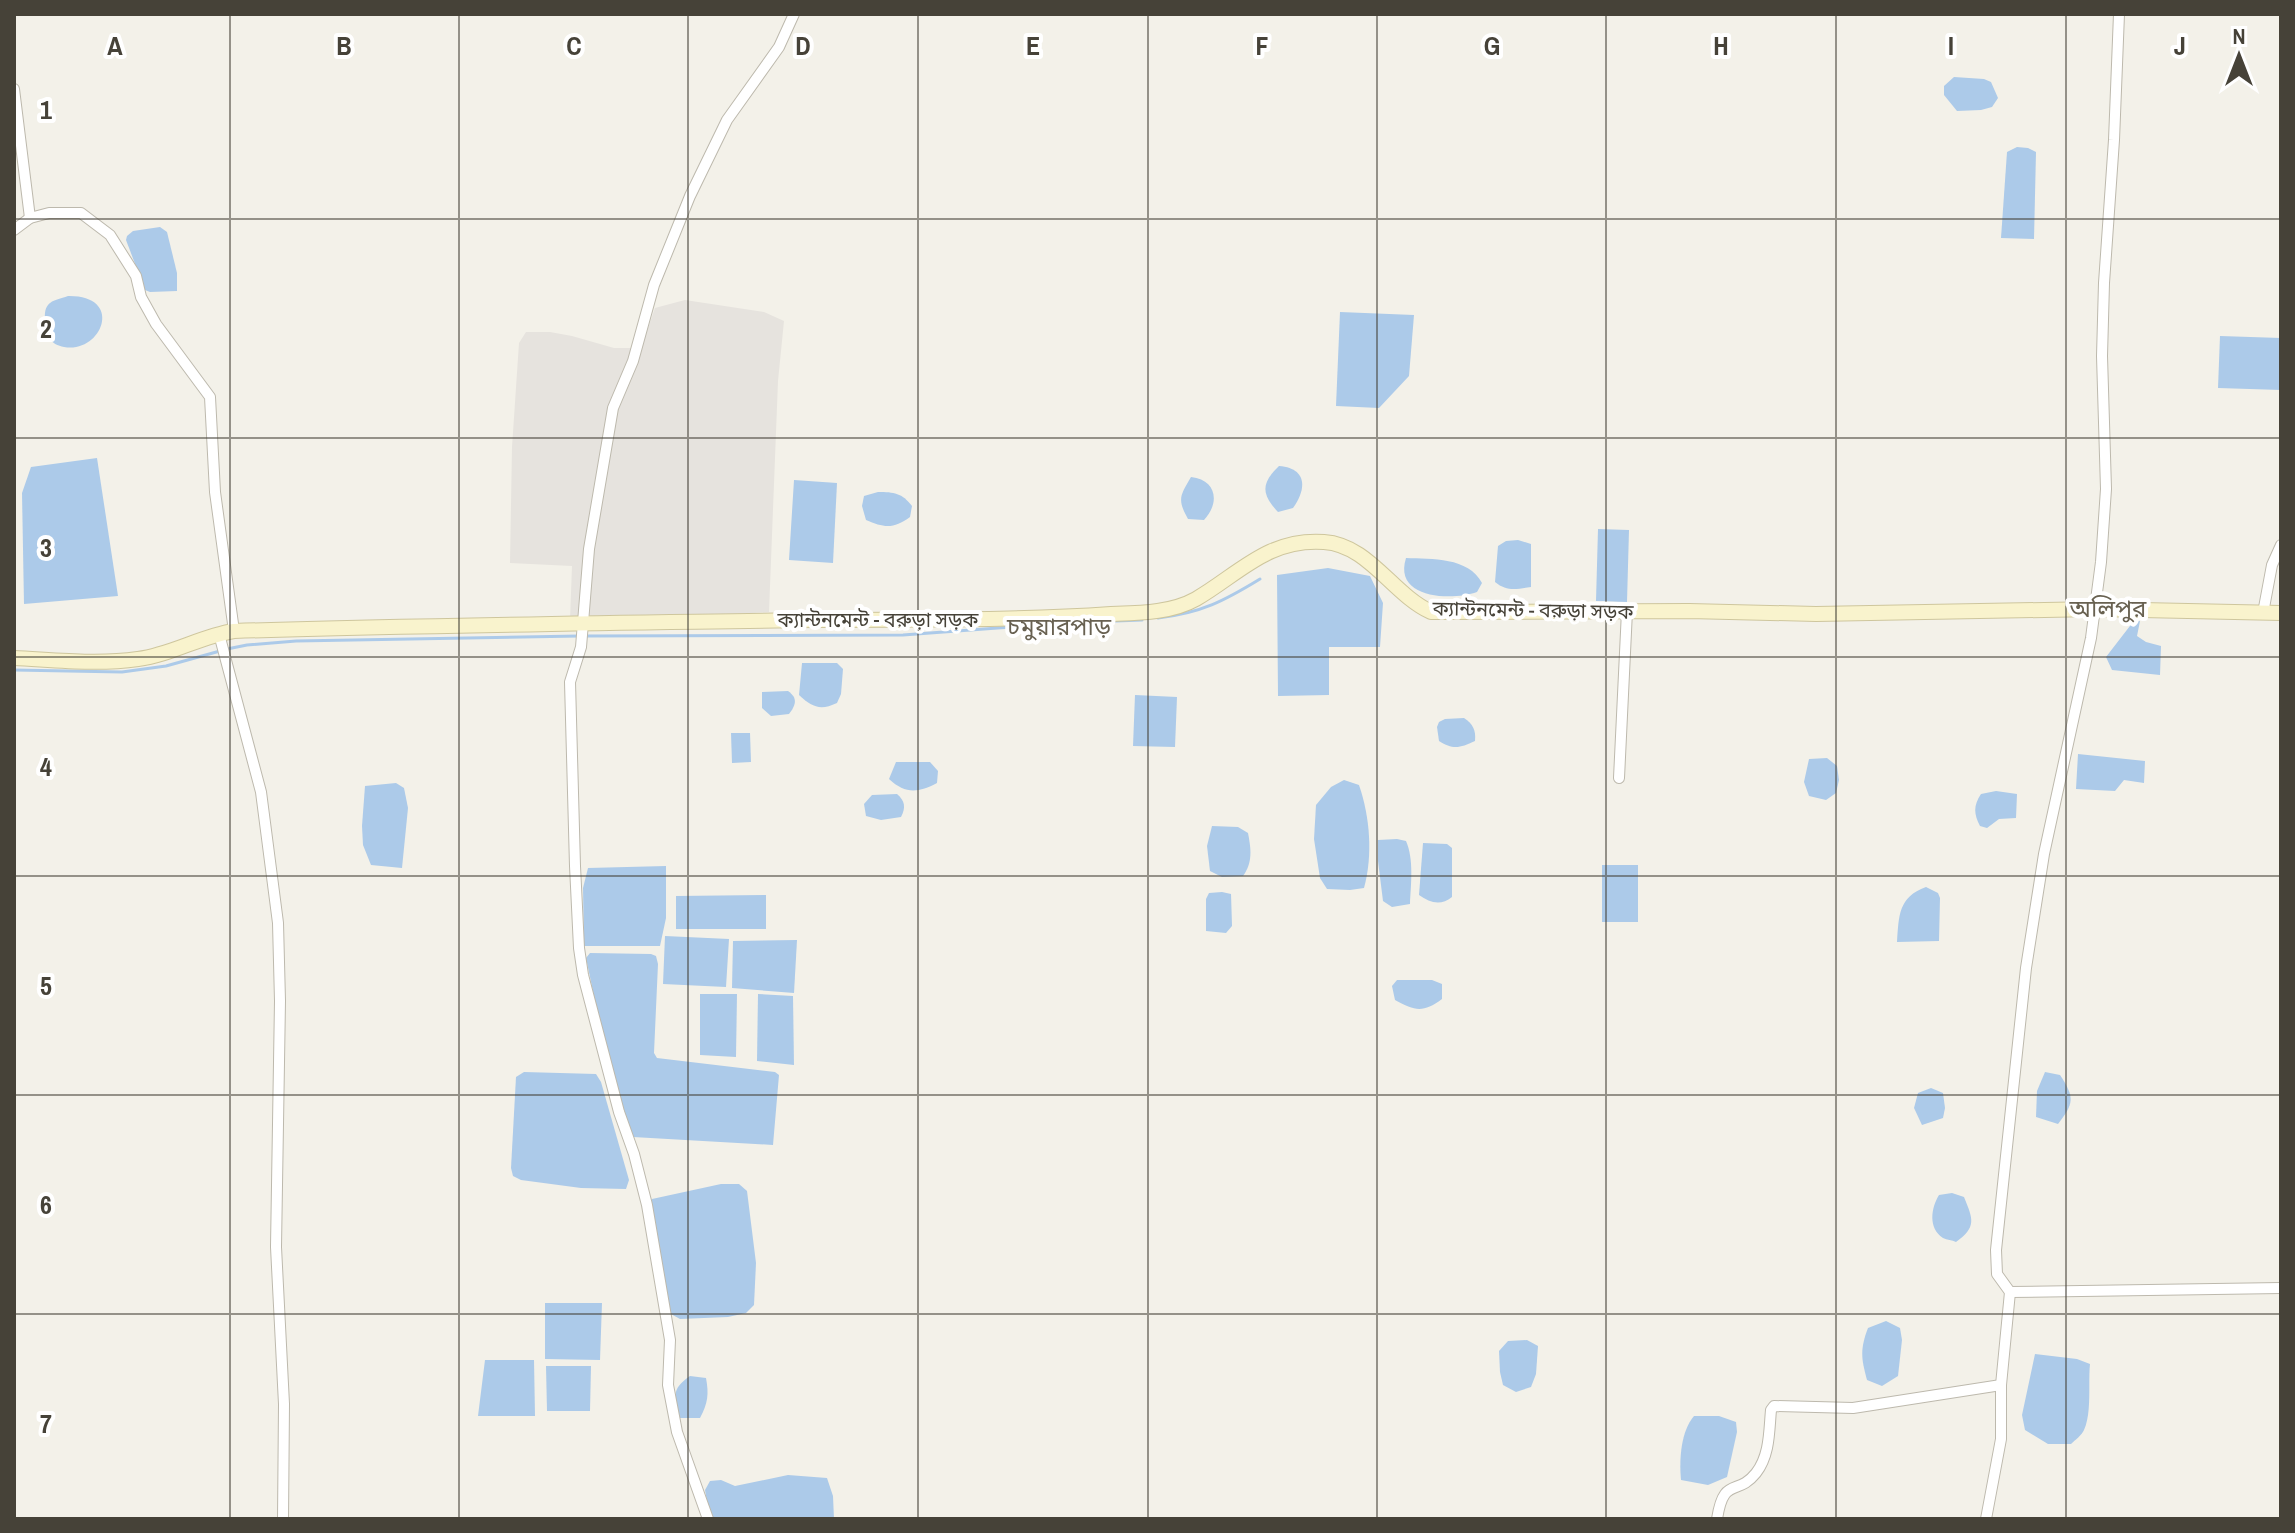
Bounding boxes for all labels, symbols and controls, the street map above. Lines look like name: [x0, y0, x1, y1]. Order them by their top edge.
north arrow: [2199, 16, 2279, 96]
text: N: [2232, 21, 2246, 51]
text: A: [107, 28, 123, 63]
text: B: [336, 28, 352, 63]
text: C: [566, 28, 582, 63]
text: D: [795, 28, 811, 63]
text: E: [1026, 28, 1040, 63]
text: F: [1255, 28, 1269, 63]
text: G: [1484, 28, 1500, 63]
text: H: [1713, 28, 1729, 63]
text: I: [1948, 28, 1954, 63]
text: J: [2174, 28, 2186, 63]
text: 1: [40, 92, 52, 127]
text: 2: [40, 311, 52, 346]
text: 3: [40, 530, 52, 565]
district label: অলিপুর: [2069, 592, 2147, 624]
street label: ক্যান্টনমেন্ট - বরুড়া সড়ক: [1431, 594, 1635, 625]
street label: ক্যান্টনমেন্ট - বরুড়া সড়ক: [777, 606, 979, 633]
district label: চমুয়ারপাড়: [1006, 610, 1112, 642]
text: 4: [40, 749, 52, 784]
text: 5: [40, 968, 52, 1003]
text: 6: [40, 1187, 52, 1222]
text: 7: [40, 1406, 52, 1441]

